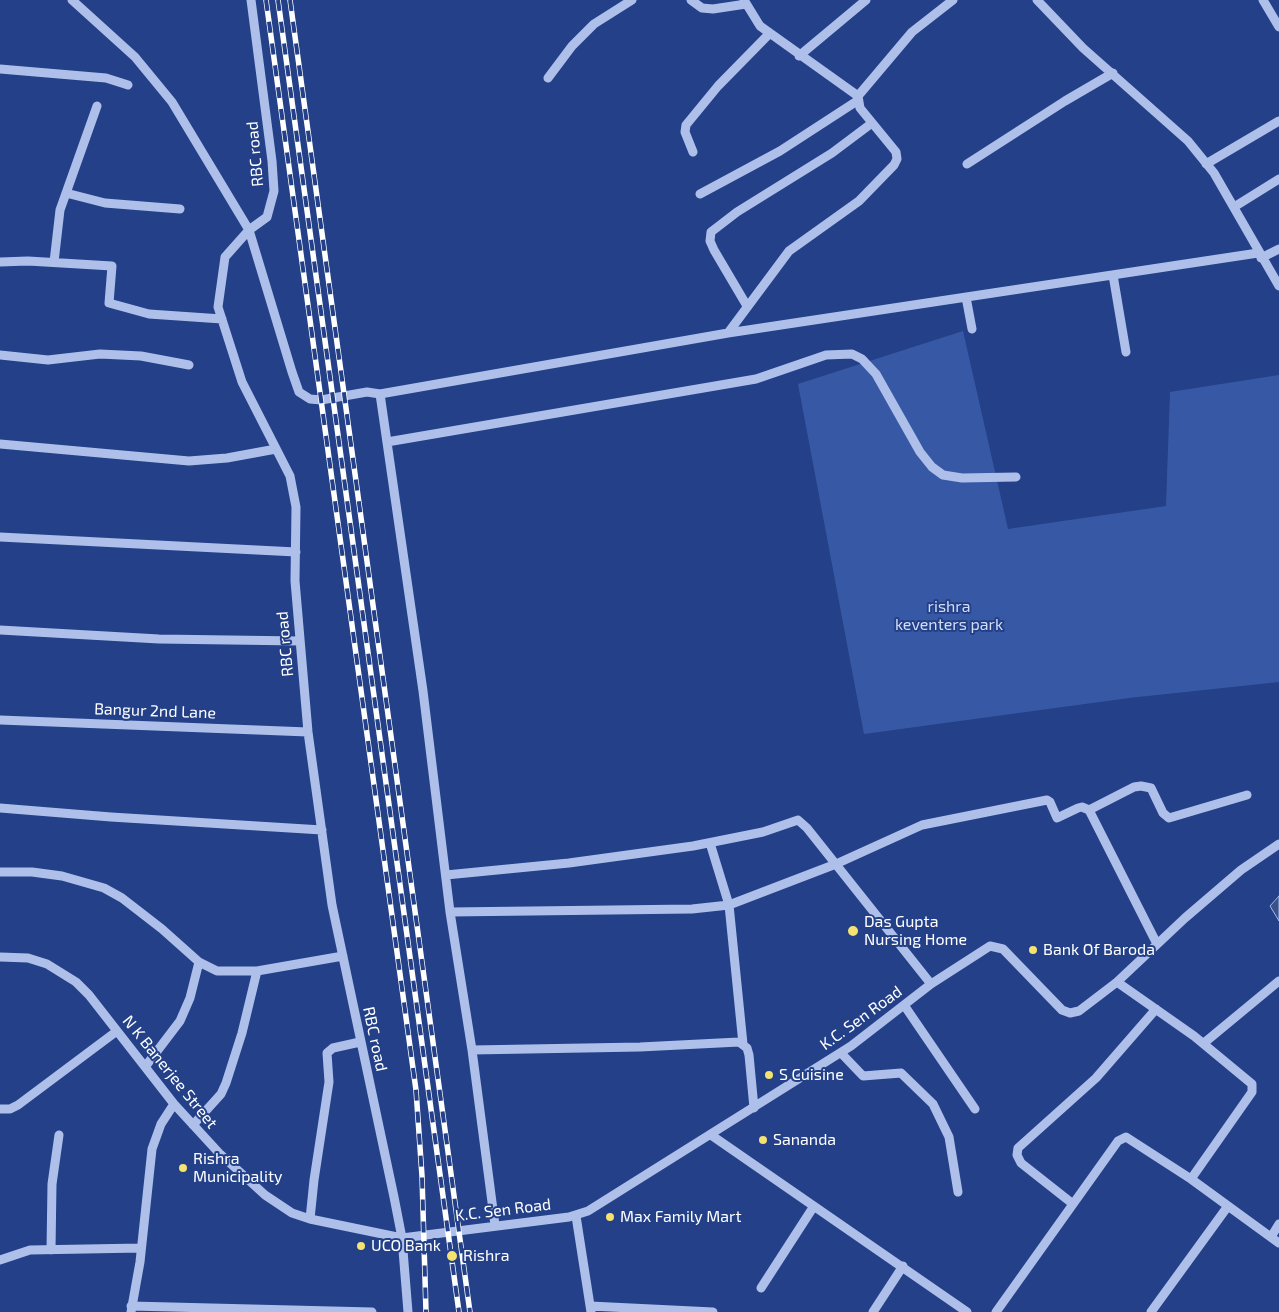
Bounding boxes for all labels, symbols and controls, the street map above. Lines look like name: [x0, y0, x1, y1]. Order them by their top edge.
street label: RBC road: [243, 120, 267, 188]
park label: rishra keventers park: [895, 597, 1003, 635]
street label: RBC road: [273, 610, 297, 678]
street label: Bangur 2nd Lane: [94, 699, 216, 723]
place label: Das Gupta Nursing Home: [864, 912, 967, 950]
marker: Das Gupta Nursing Home: [846, 924, 860, 938]
place label: Bank Of Baroda: [1043, 940, 1155, 960]
marker: Bank Of Baroda: [1027, 944, 1039, 956]
street label: K.C. Sen Road: [816, 982, 906, 1054]
street label: RBC road: [359, 1005, 391, 1073]
street label: N K Banerjee Street: [118, 1012, 222, 1132]
place label: S Cuisine: [779, 1065, 844, 1085]
marker: S Cuisine: [763, 1069, 775, 1081]
place label: Sananda: [773, 1130, 836, 1150]
marker: Sananda: [757, 1134, 769, 1146]
place label: Rishra Municipality: [193, 1149, 283, 1187]
marker: Rishra Municipality: [177, 1162, 189, 1174]
street label: K.C. Sen Road: [454, 1195, 552, 1225]
place label: Max Family Mart: [620, 1207, 742, 1227]
marker: Max Family Mart: [604, 1211, 616, 1223]
place label: UCO Bank: [371, 1236, 441, 1256]
marker: UCO Bank: [355, 1240, 367, 1252]
place label: Rishra: [463, 1246, 509, 1266]
marker: Rishra: [445, 1249, 459, 1263]

